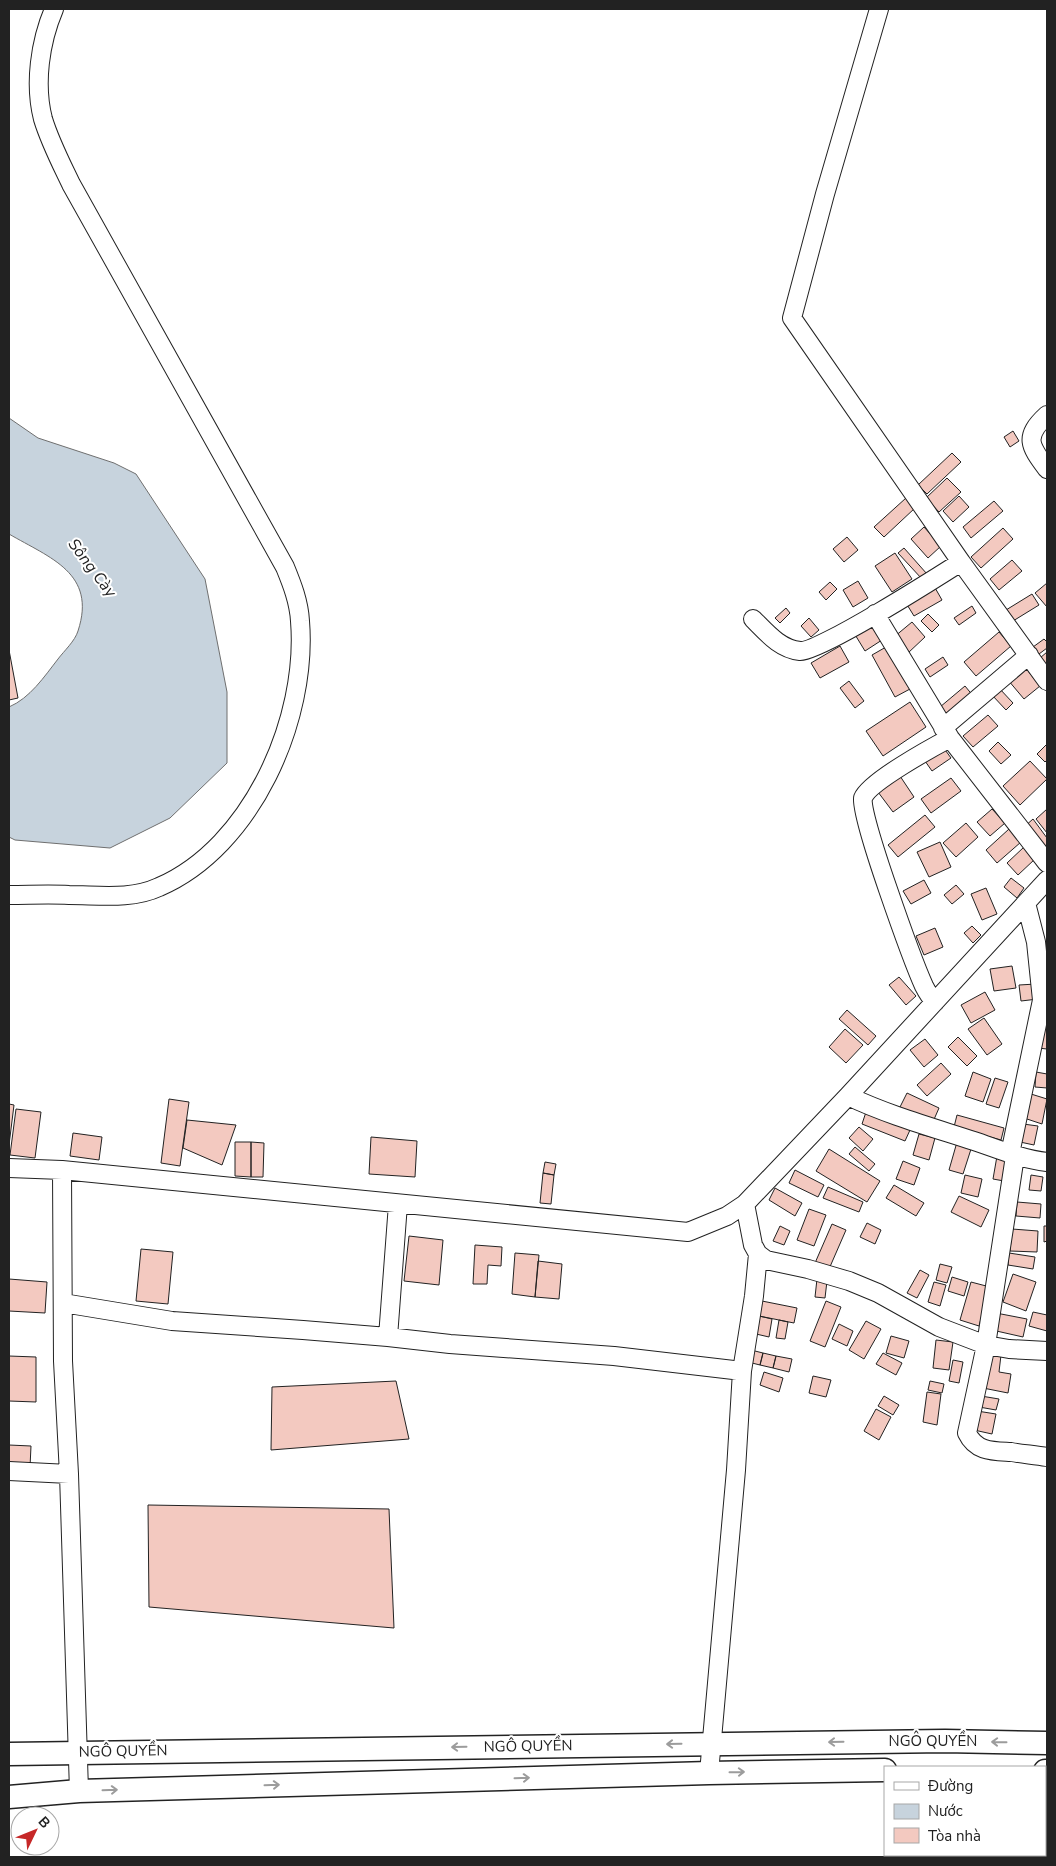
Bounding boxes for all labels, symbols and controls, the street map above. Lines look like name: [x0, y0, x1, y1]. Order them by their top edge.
water label: Sông Cày: [63, 534, 122, 603]
street label: NGÔ QUYỀN: [889, 1729, 977, 1751]
street label: NGÔ QUYỀN: [483, 1733, 573, 1757]
one-way arrow: [828, 1737, 844, 1747]
one-way arrow: [991, 1737, 1007, 1747]
street label: NGÔ QUYỀN: [78, 1738, 168, 1762]
one-way arrow: [666, 1739, 682, 1749]
one-way arrow: [451, 1742, 467, 1752]
legend: [884, 1766, 1046, 1856]
one-way arrow: [728, 1767, 745, 1777]
one-way arrow: [514, 1773, 530, 1783]
text: Đường: [927, 1776, 973, 1796]
one-way arrow: [264, 1780, 280, 1790]
one-way arrow: [101, 1785, 117, 1795]
text: Nước: [928, 1801, 963, 1821]
north arrow: [10, 1806, 60, 1856]
text: B: [34, 1812, 54, 1832]
text: Tòa nhà: [928, 1826, 981, 1846]

